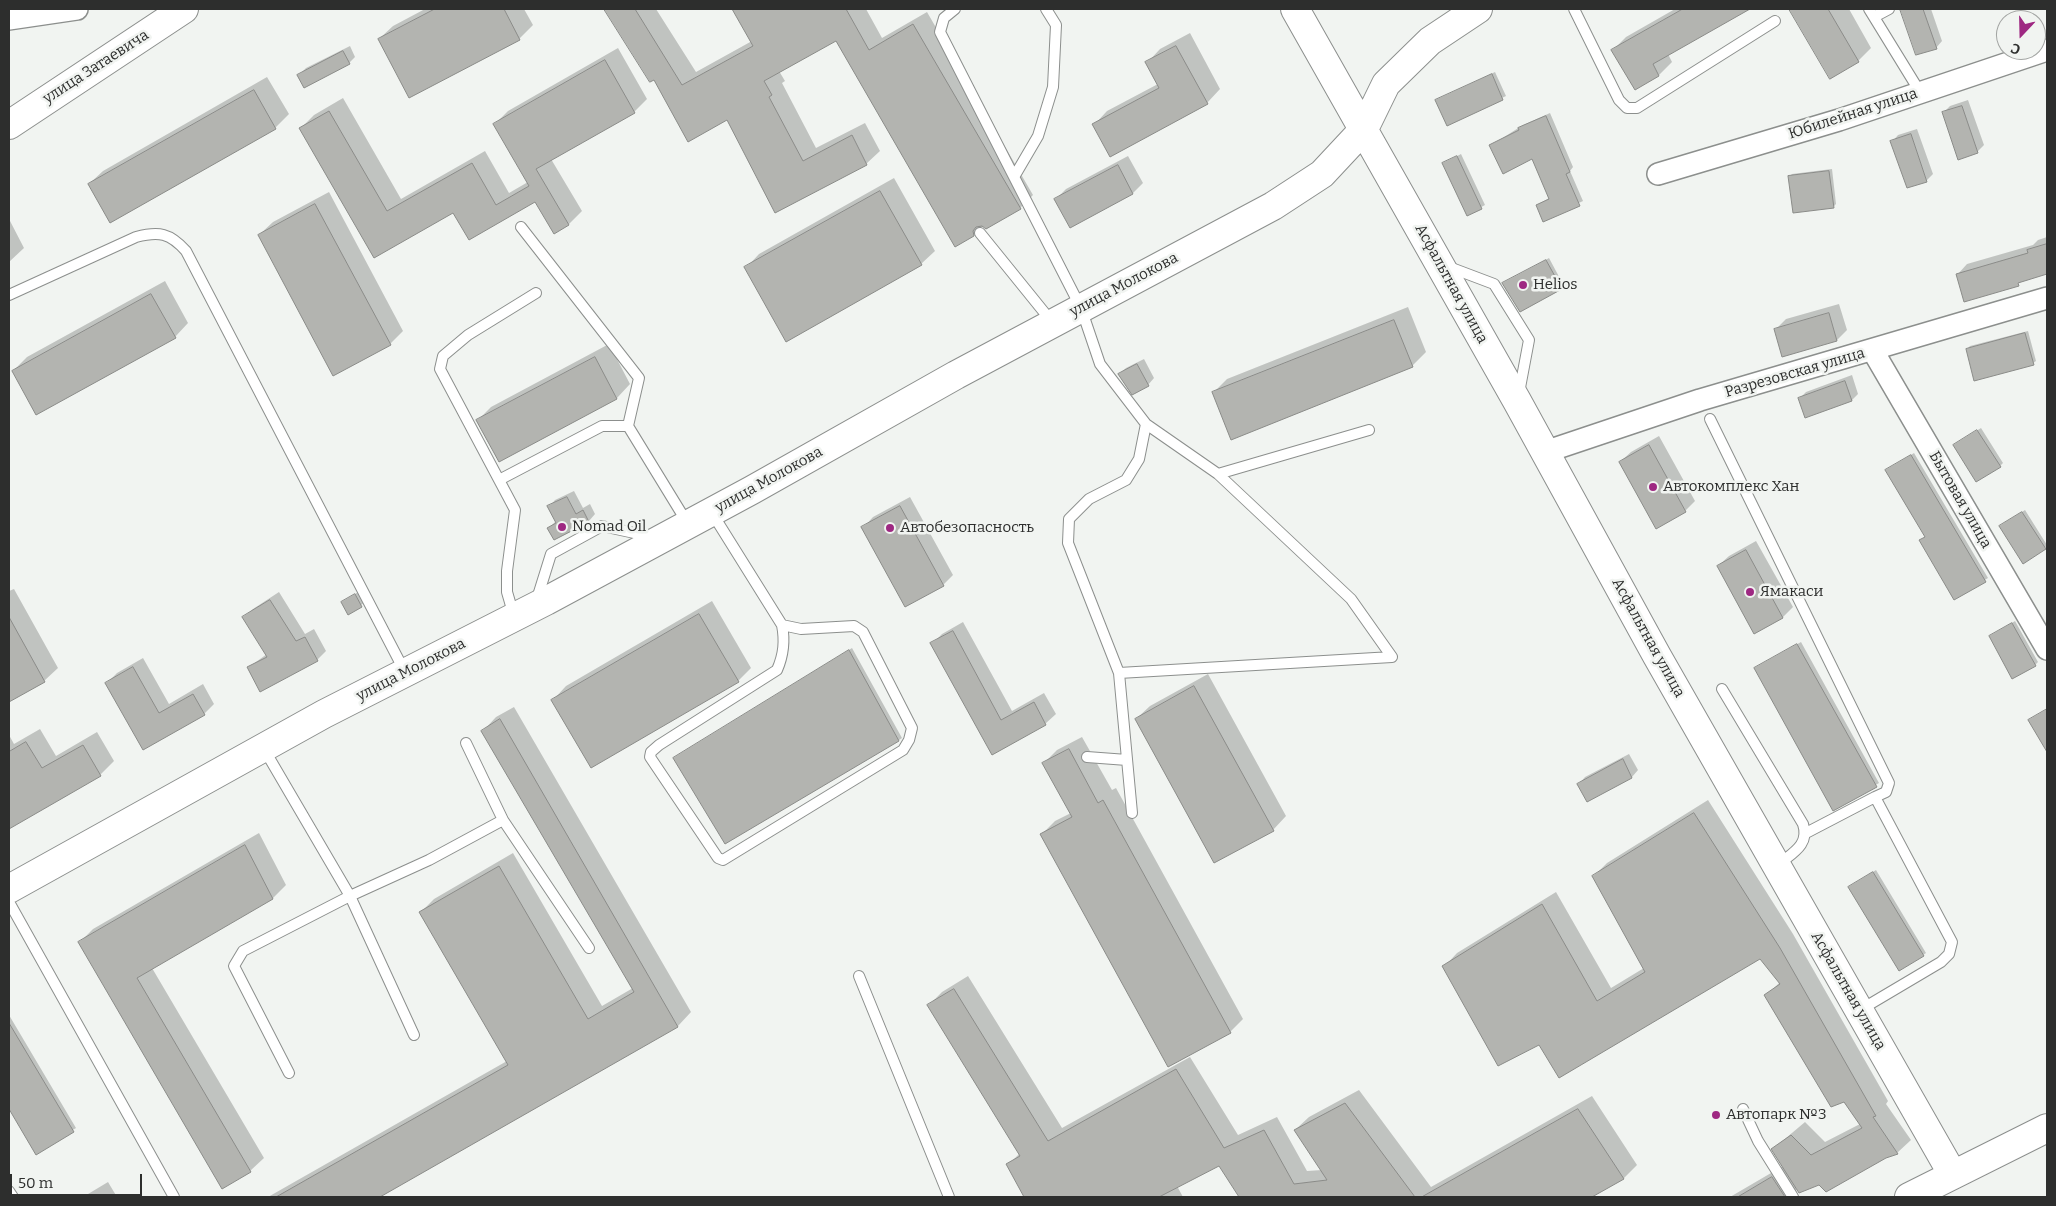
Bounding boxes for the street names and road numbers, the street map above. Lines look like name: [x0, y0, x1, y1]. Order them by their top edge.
street label: улица Затаевича: [40, 26, 152, 108]
street label: Юбилейная улица: [1786, 85, 1920, 143]
street label: Асфальтная улица: [1411, 221, 1491, 347]
street label: улица Молокова: [1067, 249, 1181, 321]
street label: Разрезовская улица: [1723, 344, 1867, 402]
street label: улица Молокова: [712, 443, 826, 517]
street label: Бытовая улица: [1925, 448, 1995, 552]
street label: Асфальтная улица: [1608, 575, 1688, 701]
street label: улица Молокова: [354, 635, 468, 705]
street label: Асфальтная улица: [1807, 929, 1889, 1053]

